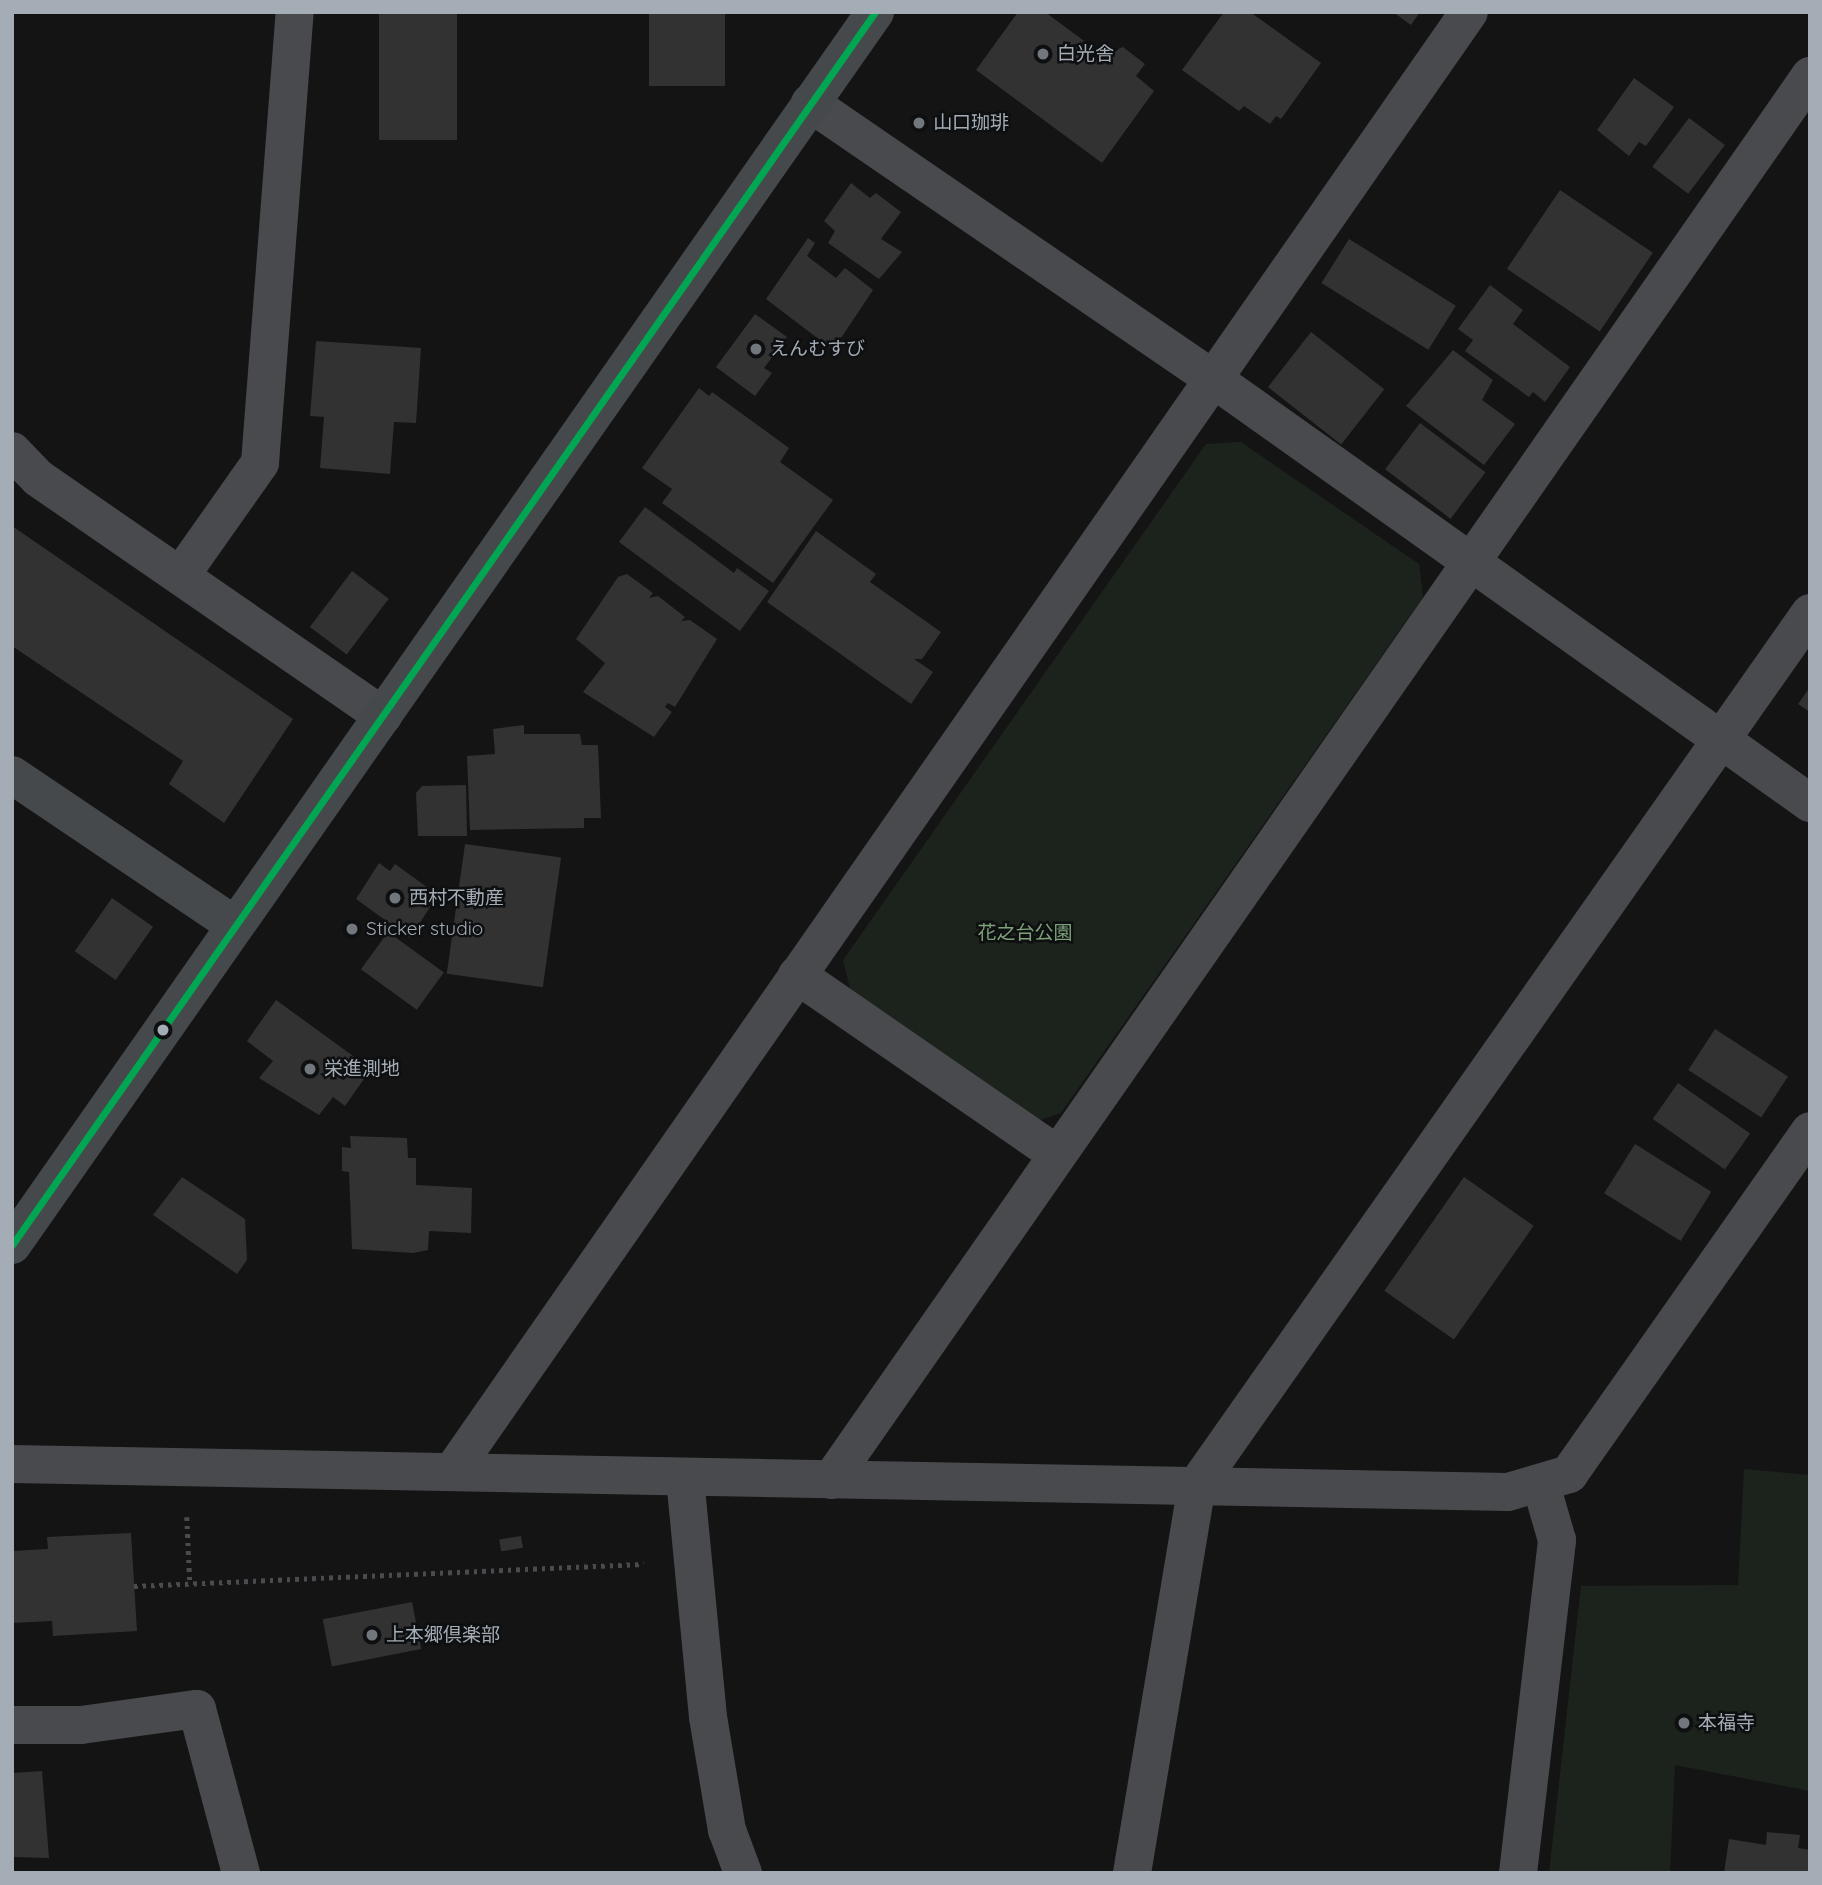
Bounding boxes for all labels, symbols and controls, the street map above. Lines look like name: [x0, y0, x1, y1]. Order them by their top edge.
place label: 白光舎: [1057, 43, 1114, 65]
marker: 白光舎: [1035, 46, 1051, 62]
place label: 山口珈琲: [933, 112, 1009, 134]
marker: 山口珈琲: [911, 115, 927, 131]
place label: えんむすび: [770, 338, 865, 360]
marker: えんむすび: [748, 341, 764, 357]
place label: 西村不動産: [409, 887, 504, 909]
marker: 西村不動産: [387, 890, 403, 906]
place label: Sticker studio: [366, 918, 483, 940]
marker: Sticker studio: [344, 921, 360, 937]
park label: 花之台公園: [978, 922, 1072, 944]
unlabelled marker: [156, 1023, 170, 1037]
place label: 栄進測地: [324, 1058, 400, 1080]
marker: 栄進測地: [302, 1061, 318, 1077]
place label: 上本郷倶楽部: [386, 1624, 500, 1646]
marker: 上本郷倶楽部: [364, 1627, 380, 1643]
place label: 本福寺: [1698, 1712, 1755, 1734]
marker: 本福寺: [1676, 1715, 1692, 1731]

